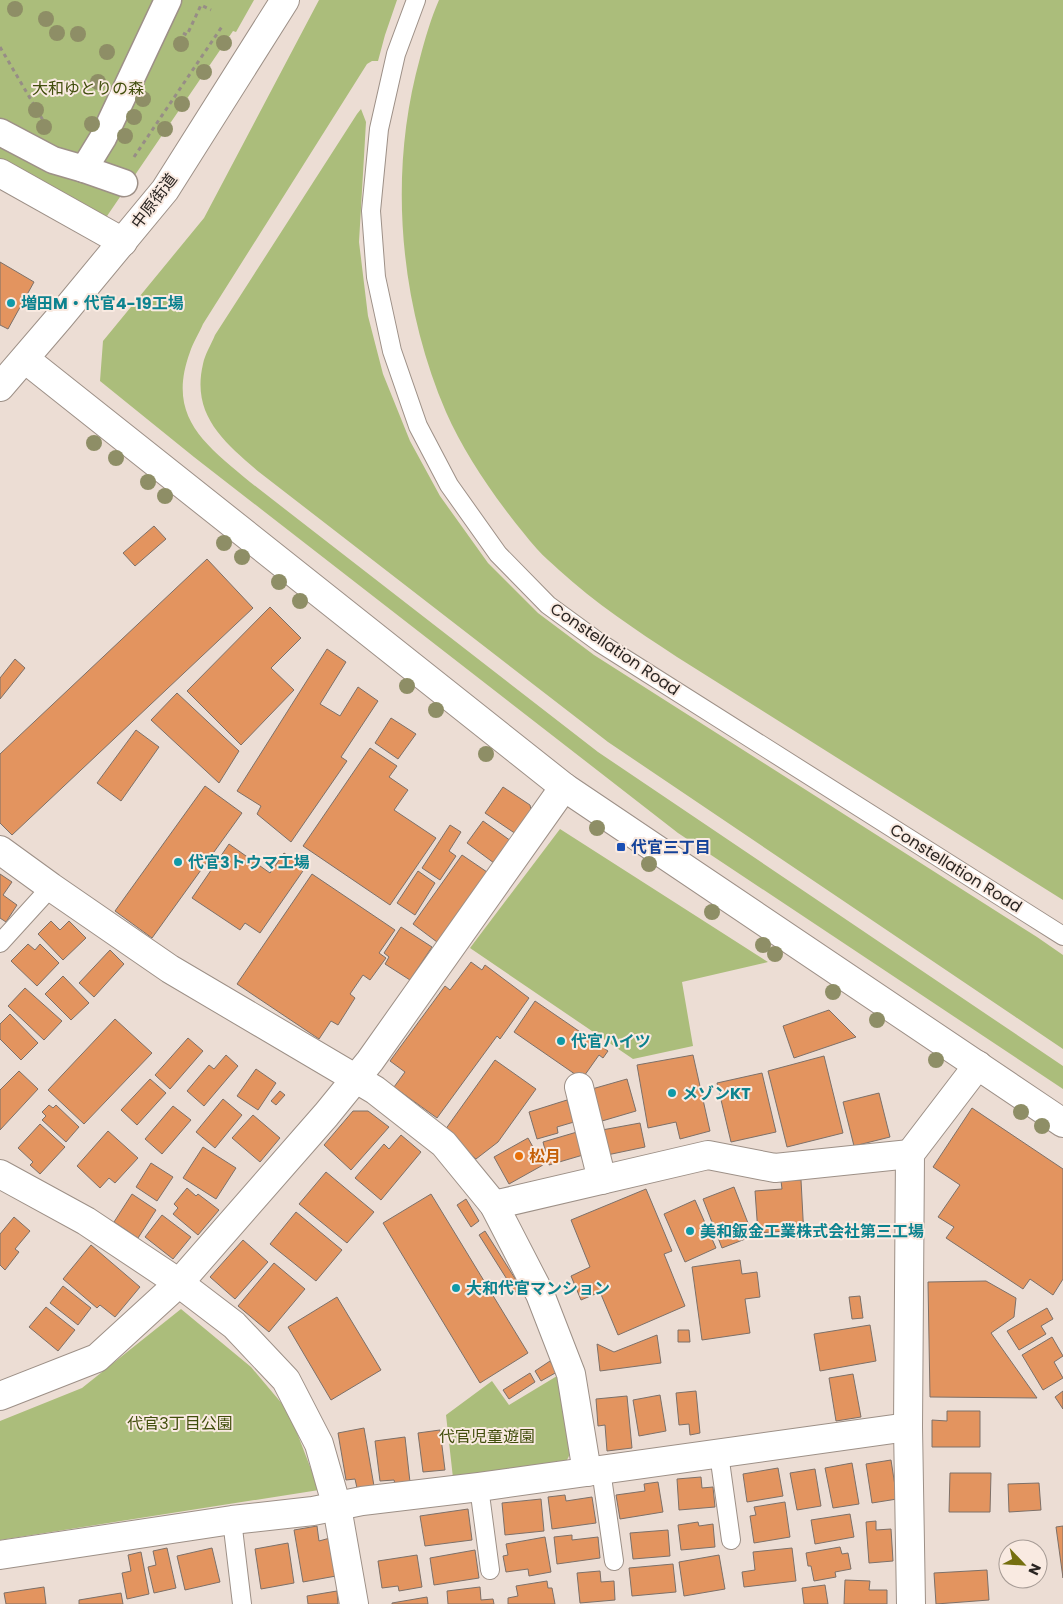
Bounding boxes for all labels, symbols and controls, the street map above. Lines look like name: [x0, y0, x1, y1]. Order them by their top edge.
park label: 大和ゆとりの森: [32, 77, 144, 100]
street label: 中原街道: [126, 169, 182, 233]
place label: 増田M・代官4-19工場: [21, 292, 184, 315]
marker: 増田M・代官4-19工場: [5, 297, 17, 309]
street label: Constellation Road: [546, 597, 684, 701]
street label: Constellation Road: [886, 818, 1026, 918]
place label: 代官三丁目: [631, 836, 711, 859]
marker: 代官三丁目: [615, 841, 627, 853]
place label: 代官3トウマ工場: [188, 851, 310, 874]
marker: 代官3トウマ工場: [172, 856, 184, 868]
place label: 代官ハイツ: [571, 1030, 651, 1053]
marker: 代官ハイツ: [555, 1035, 567, 1047]
place label: メゾンKT: [682, 1082, 751, 1105]
marker: メゾンKT: [666, 1087, 678, 1099]
place label: 松月: [529, 1145, 561, 1168]
marker: 松月: [513, 1150, 525, 1162]
place label: 美和鈑金工業株式会社第三工場: [700, 1220, 924, 1243]
marker: 美和鈑金工業株式会社第三工場: [684, 1225, 696, 1237]
place label: 大和代官マンション: [466, 1277, 610, 1300]
marker: 大和代官マンション: [450, 1282, 462, 1294]
park label: 代官3丁目公園: [127, 1412, 233, 1435]
park label: 代官児童遊園: [439, 1425, 535, 1448]
north arrow: [998, 1539, 1048, 1589]
text: N: [1023, 1560, 1046, 1578]

